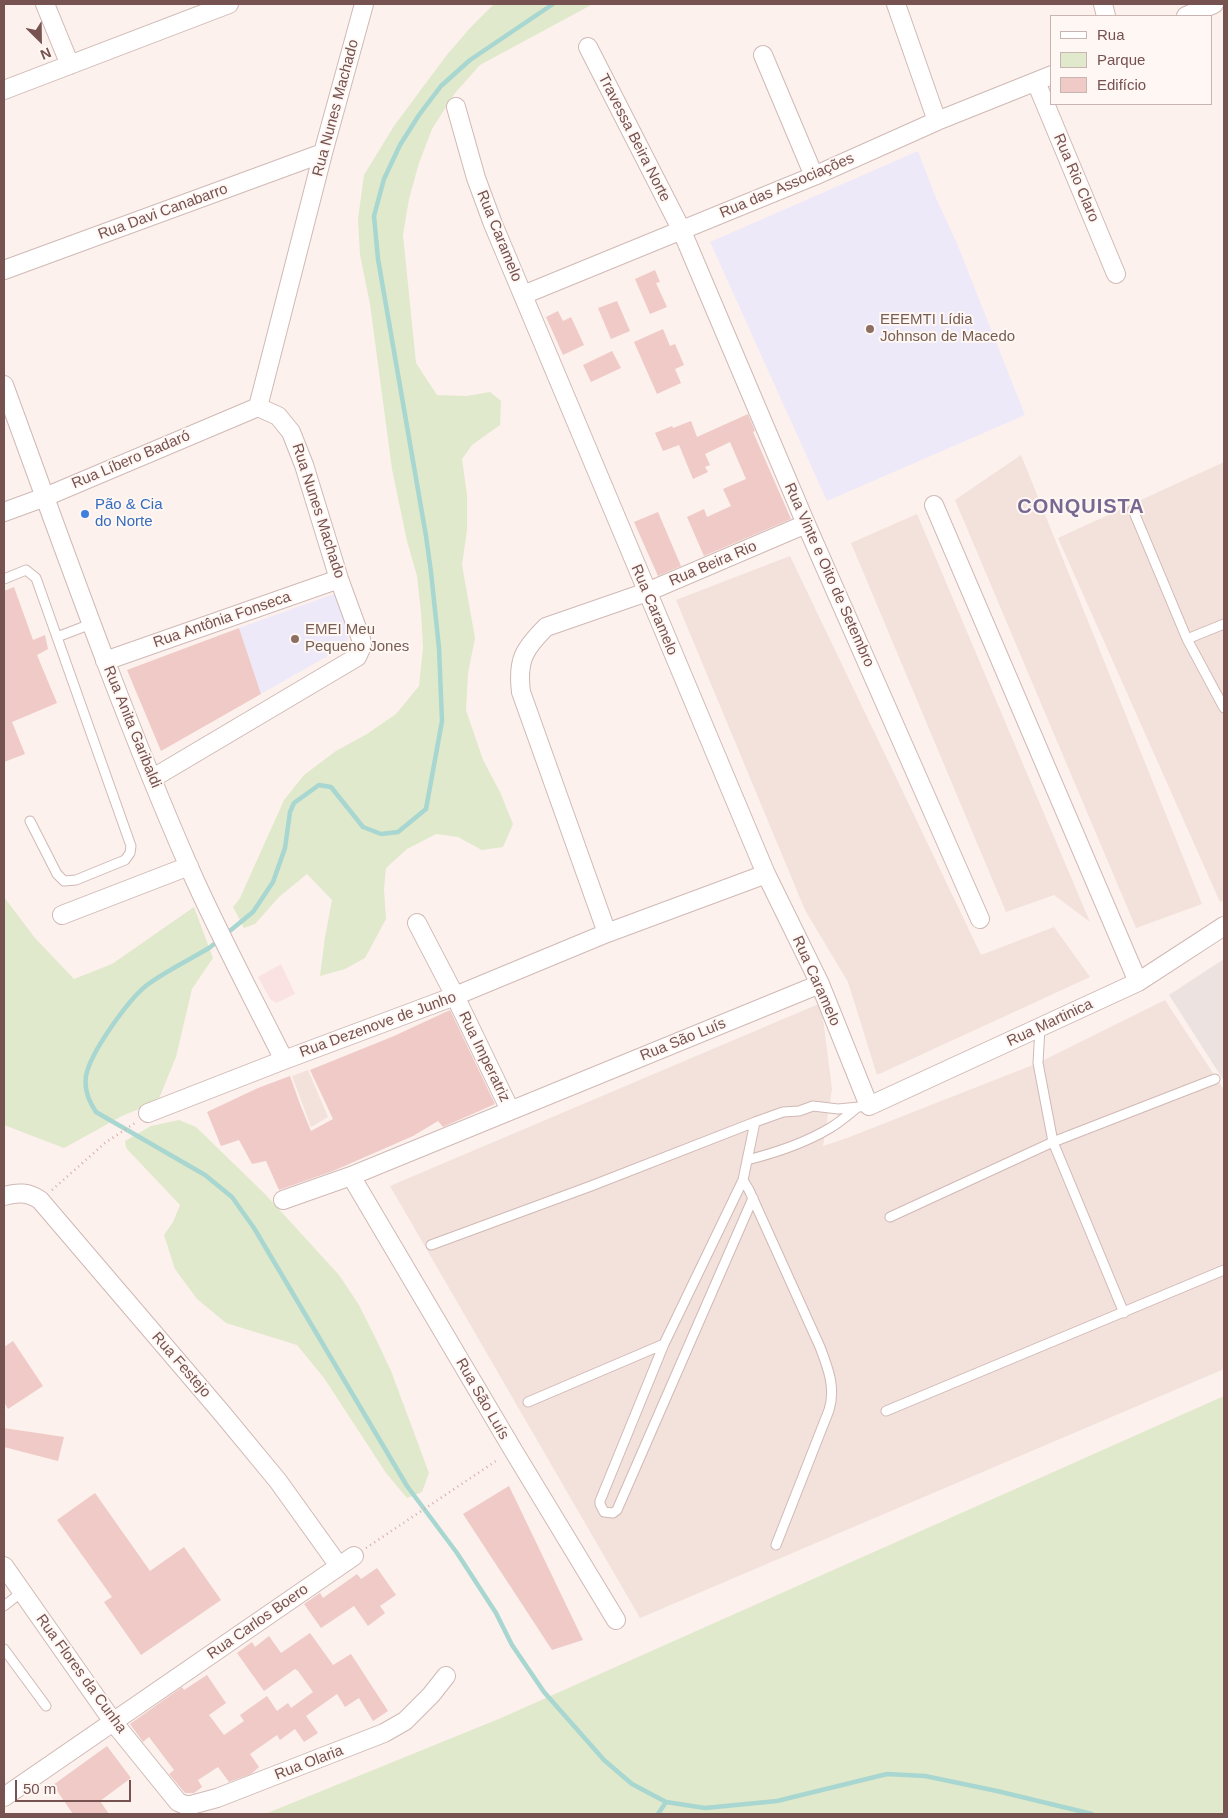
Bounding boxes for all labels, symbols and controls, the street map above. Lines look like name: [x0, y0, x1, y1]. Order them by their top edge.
north arrow: [15, 15, 65, 65]
legend: [1050, 15, 1213, 105]
text: Rua: [1097, 26, 1125, 43]
street label: Rua Nunes Machado: [309, 38, 363, 178]
text: N: [38, 44, 54, 63]
text: Parque: [1097, 51, 1145, 68]
street label: Travessa Beira Norte: [594, 71, 674, 205]
text: Edifício: [1097, 76, 1146, 93]
street label: Rua Rio Claro: [1049, 131, 1103, 225]
street label: Rua das Associações: [717, 150, 857, 222]
street label: Rua Davi Canabarro: [96, 180, 230, 244]
street label: Rua Caramelo: [473, 188, 525, 284]
place label: EEEMTI Lídia Johnson de Macedo: [880, 311, 1015, 346]
marker: EEEMTI Lídia Johnson de Macedo: [864, 323, 876, 335]
street label: Rua Líbero Badaró: [69, 427, 193, 493]
street label: Rua Nunes Machado: [288, 441, 348, 581]
street label: Rua Vinte e Oito de Setembro: [780, 480, 878, 670]
district label: CONQUISTA: [1016, 495, 1146, 519]
place label: Pão & Cia do Norte: [95, 496, 163, 531]
marker: Pão & Cia do Norte: [79, 508, 91, 520]
street label: Rua Beira Rio: [667, 537, 759, 591]
street label: Rua Caramelo: [627, 562, 681, 658]
street label: Rua Antônia Fonseca: [151, 588, 293, 652]
place label: EMEI Meu Pequeno Jones: [305, 621, 409, 656]
marker: EMEI Meu Pequeno Jones: [289, 633, 301, 645]
street label: Rua Anita Garibaldi: [99, 663, 165, 791]
street label: Rua Caramelo: [788, 933, 844, 1029]
street label: Rua Dezenove de Junho: [297, 988, 459, 1062]
street label: Rua Martinica: [1004, 995, 1096, 1051]
street label: Rua Imperatriz: [454, 1009, 514, 1105]
street label: Rua São Luís: [637, 1015, 729, 1065]
street label: Rua Festejo: [148, 1329, 214, 1401]
street label: Rua São Luís: [451, 1355, 513, 1443]
street label: Rua Carlos Boero: [204, 1580, 312, 1664]
street label: Rua Flores da Cunha: [32, 1611, 130, 1737]
street label: Rua Olaria: [272, 1742, 346, 1784]
scale bar: [18, 1770, 134, 1802]
text: 50 m: [23, 1780, 56, 1797]

